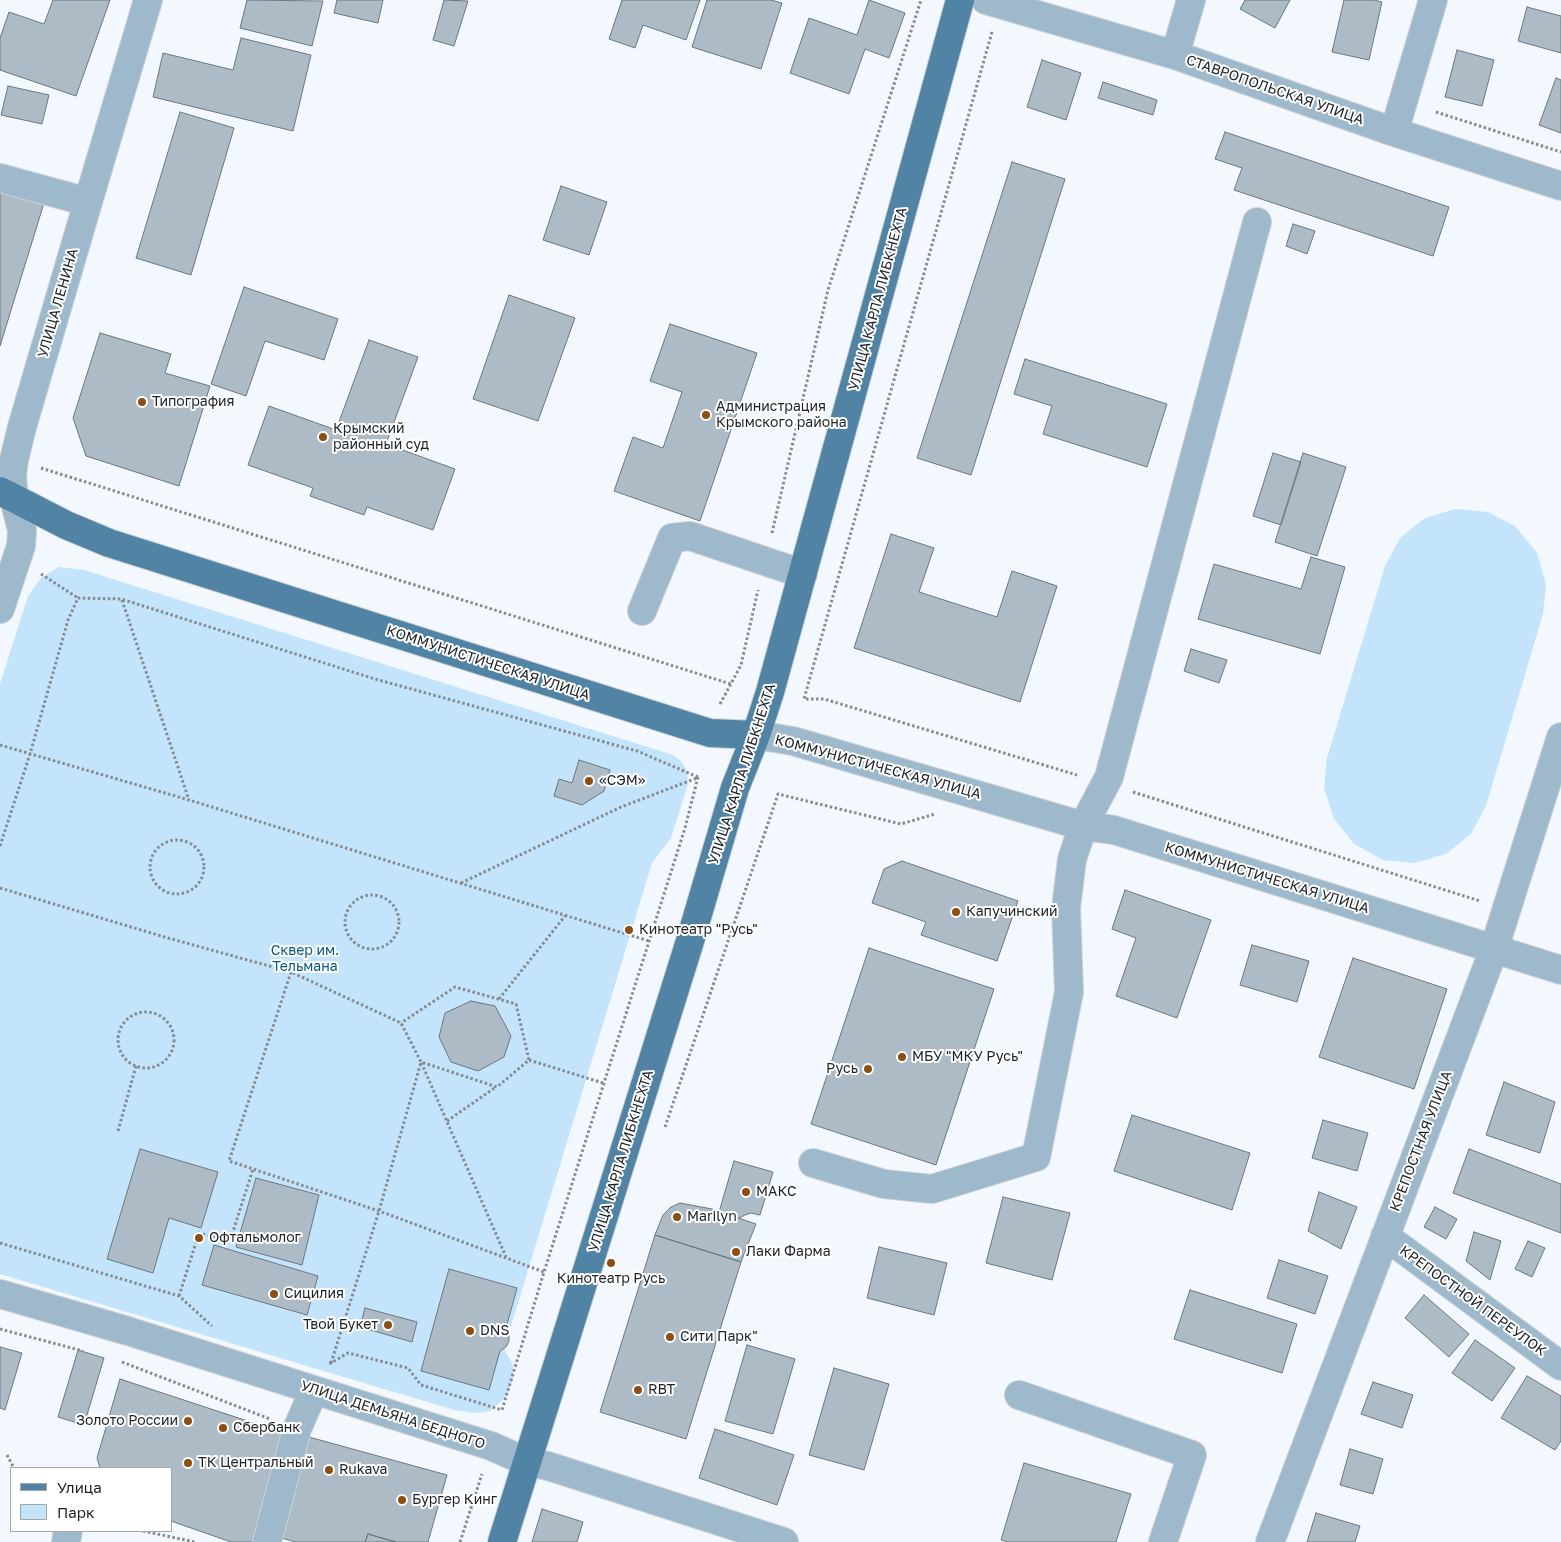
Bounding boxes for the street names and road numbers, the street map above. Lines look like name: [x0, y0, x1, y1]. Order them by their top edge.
street label: СТАВРОПОЛЬСКАЯ УЛИЦА: [1184, 52, 1366, 128]
street label: УЛИЦА КАРЛА ЛИБКНЕХТА: [845, 205, 911, 393]
street label: УЛИЦА ЛЕНИНА: [34, 246, 82, 360]
street label: КОММУНИСТИЧЕСКАЯ УЛИЦА: [384, 622, 592, 704]
street label: УЛИЦА КАРЛА ЛИБКНЕХТА: [705, 681, 779, 867]
street label: КОММУНИСТИЧЕСКАЯ УЛИЦА: [773, 731, 983, 803]
street label: КОММУНИСТИЧЕСКАЯ УЛИЦА: [1163, 839, 1371, 917]
street label: УЛИЦА КАРЛА ЛИБКНЕХТА: [585, 1068, 657, 1254]
street label: КРЕПОСТНАЯ УЛИЦА: [1386, 1068, 1456, 1214]
street label: КРЕПОСТНОЙ ПЕРЕУЛОК: [1396, 1242, 1550, 1360]
street label: УЛИЦА ДЕМЬЯНА БЕДНОГО: [299, 1377, 487, 1453]

